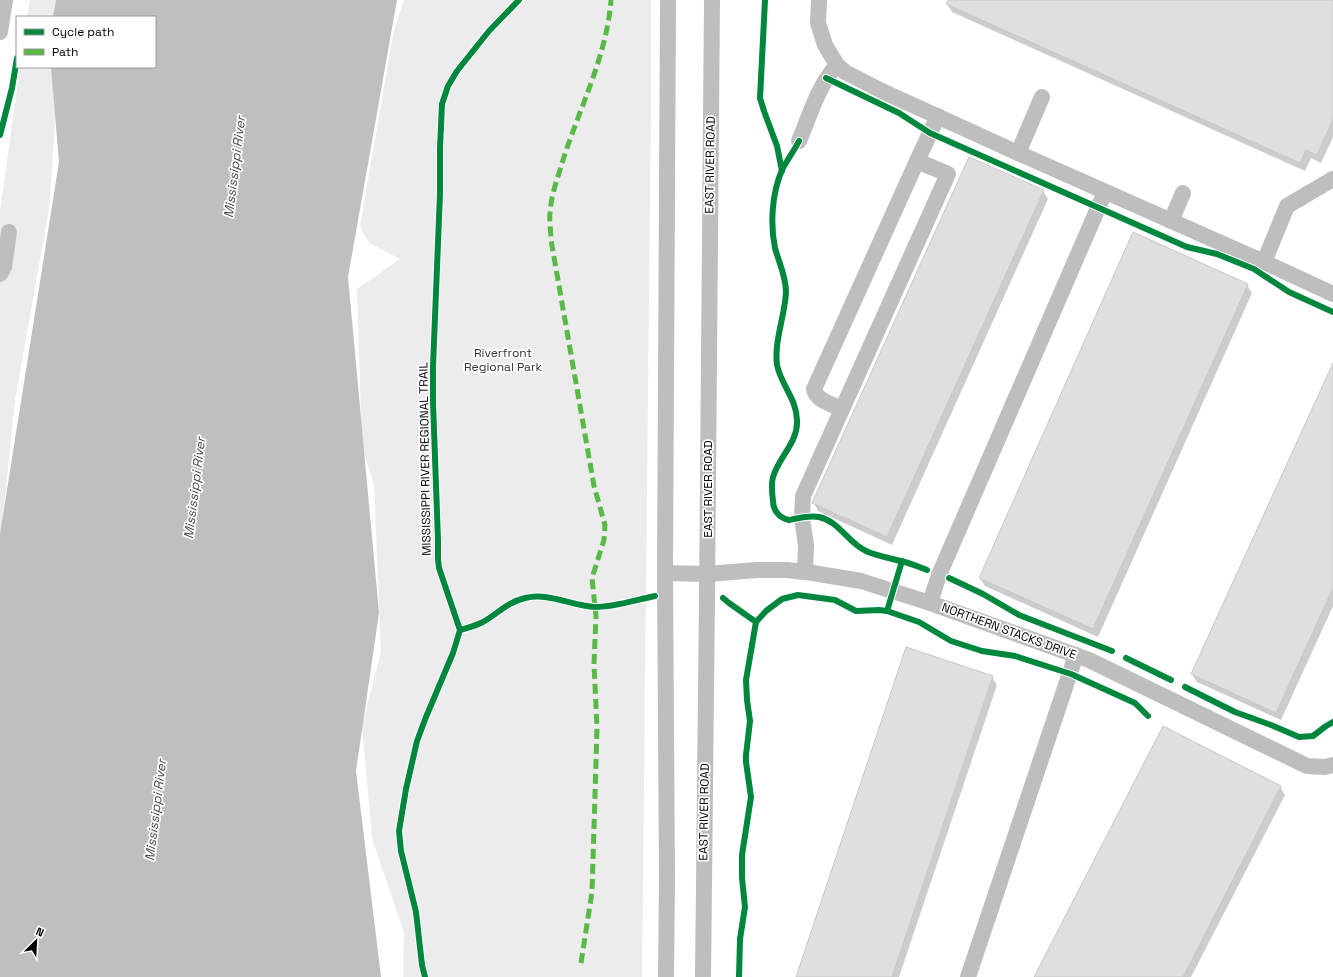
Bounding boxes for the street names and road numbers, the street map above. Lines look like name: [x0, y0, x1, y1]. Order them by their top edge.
street label: EAST RIVER ROAD: [701, 116, 719, 214]
street label: MISSISSIPPI RIVER REGIONAL TRAIL: [415, 362, 435, 556]
street label: EAST RIVER ROAD: [700, 440, 716, 538]
street label: NORTHERN STACKS DRIVE: [939, 599, 1079, 663]
street label: EAST RIVER ROAD: [695, 763, 713, 861]

